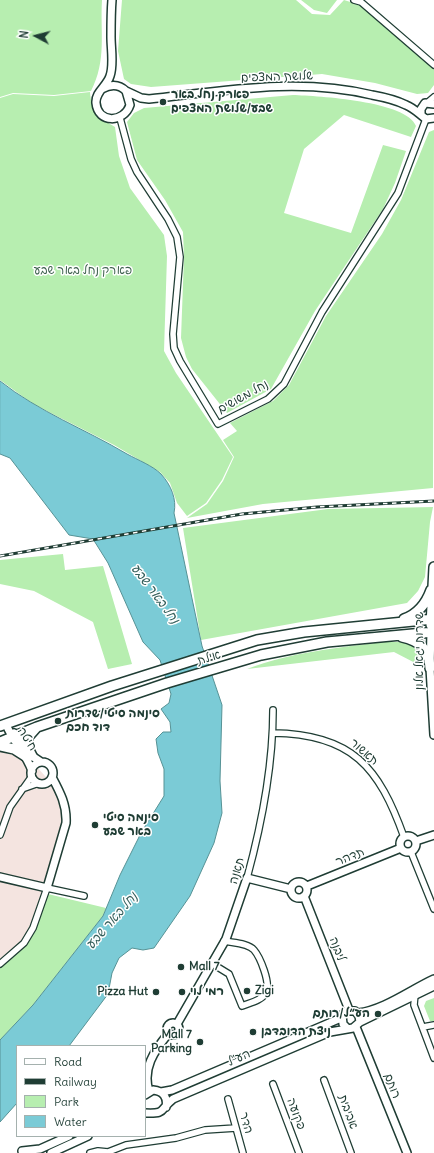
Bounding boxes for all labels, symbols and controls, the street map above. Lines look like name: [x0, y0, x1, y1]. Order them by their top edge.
north arrow: [16, 16, 56, 56]
text: N: [17, 30, 31, 39]
street label: שלושת המצפים: [241, 69, 313, 85]
place label: פארק נחל באר שבע/שלושת המצפים: [171, 88, 273, 116]
marker: פארק נחל באר שבע/שלושת המצפים: [158, 97, 168, 107]
park label: פארק נחל באר שבע: [34, 264, 132, 278]
street label: נחל משושים: [215, 377, 271, 417]
water label: נחל באר שבע: [128, 561, 182, 627]
street label: שדרות יגאל אלון: [413, 612, 427, 690]
street label: אילת: [195, 648, 223, 668]
place label: סינמה סיטי/שדרות דוד חכם: [66, 707, 160, 735]
marker: סינמה סיטי/שדרות דוד חכם: [53, 716, 63, 726]
street label: חיטה: [14, 724, 40, 754]
street label: תאשור: [347, 736, 381, 768]
place label: סינמה סיטי באר שבע: [103, 811, 159, 839]
marker: סינמה סיטי באר שבע: [90, 820, 100, 830]
street label: תדהר: [333, 845, 367, 869]
street label: תאנה: [226, 856, 248, 886]
water label: נחל באר שבע: [83, 889, 141, 953]
street label: ליבנה: [326, 935, 348, 963]
place label: Mall 7: [189, 960, 220, 974]
marker: Mall 7: [176, 962, 186, 972]
place label: Zigi: [255, 984, 274, 998]
place label: Pizza Hut: [97, 985, 148, 999]
place label: רמי לוי: [190, 985, 224, 999]
marker: Zigi: [242, 986, 252, 996]
marker: Pizza Hut: [151, 987, 161, 997]
marker: רמי לוי: [177, 987, 187, 997]
place label: הע״ל/רותם: [313, 1007, 370, 1021]
marker: הע״ל/רותם: [373, 1009, 383, 1019]
place label: ניצת הדובדבן: [261, 1025, 331, 1039]
marker: ניצת הדובדבן: [248, 1027, 258, 1037]
place label: Mall 7 Parking: [151, 1028, 192, 1056]
marker: Mall 7 Parking: [195, 1037, 205, 1047]
legend: [16, 1045, 146, 1137]
street label: הע"ל: [225, 1047, 253, 1069]
text: Road: [54, 1054, 82, 1069]
street label: רותם: [380, 1071, 404, 1101]
text: Railway: [54, 1074, 97, 1089]
street label: אביבית: [335, 1093, 361, 1131]
text: Park: [54, 1094, 79, 1109]
street label: פקועה: [283, 1096, 309, 1132]
street label: הדר: [236, 1111, 256, 1135]
text: Water: [54, 1114, 87, 1129]

